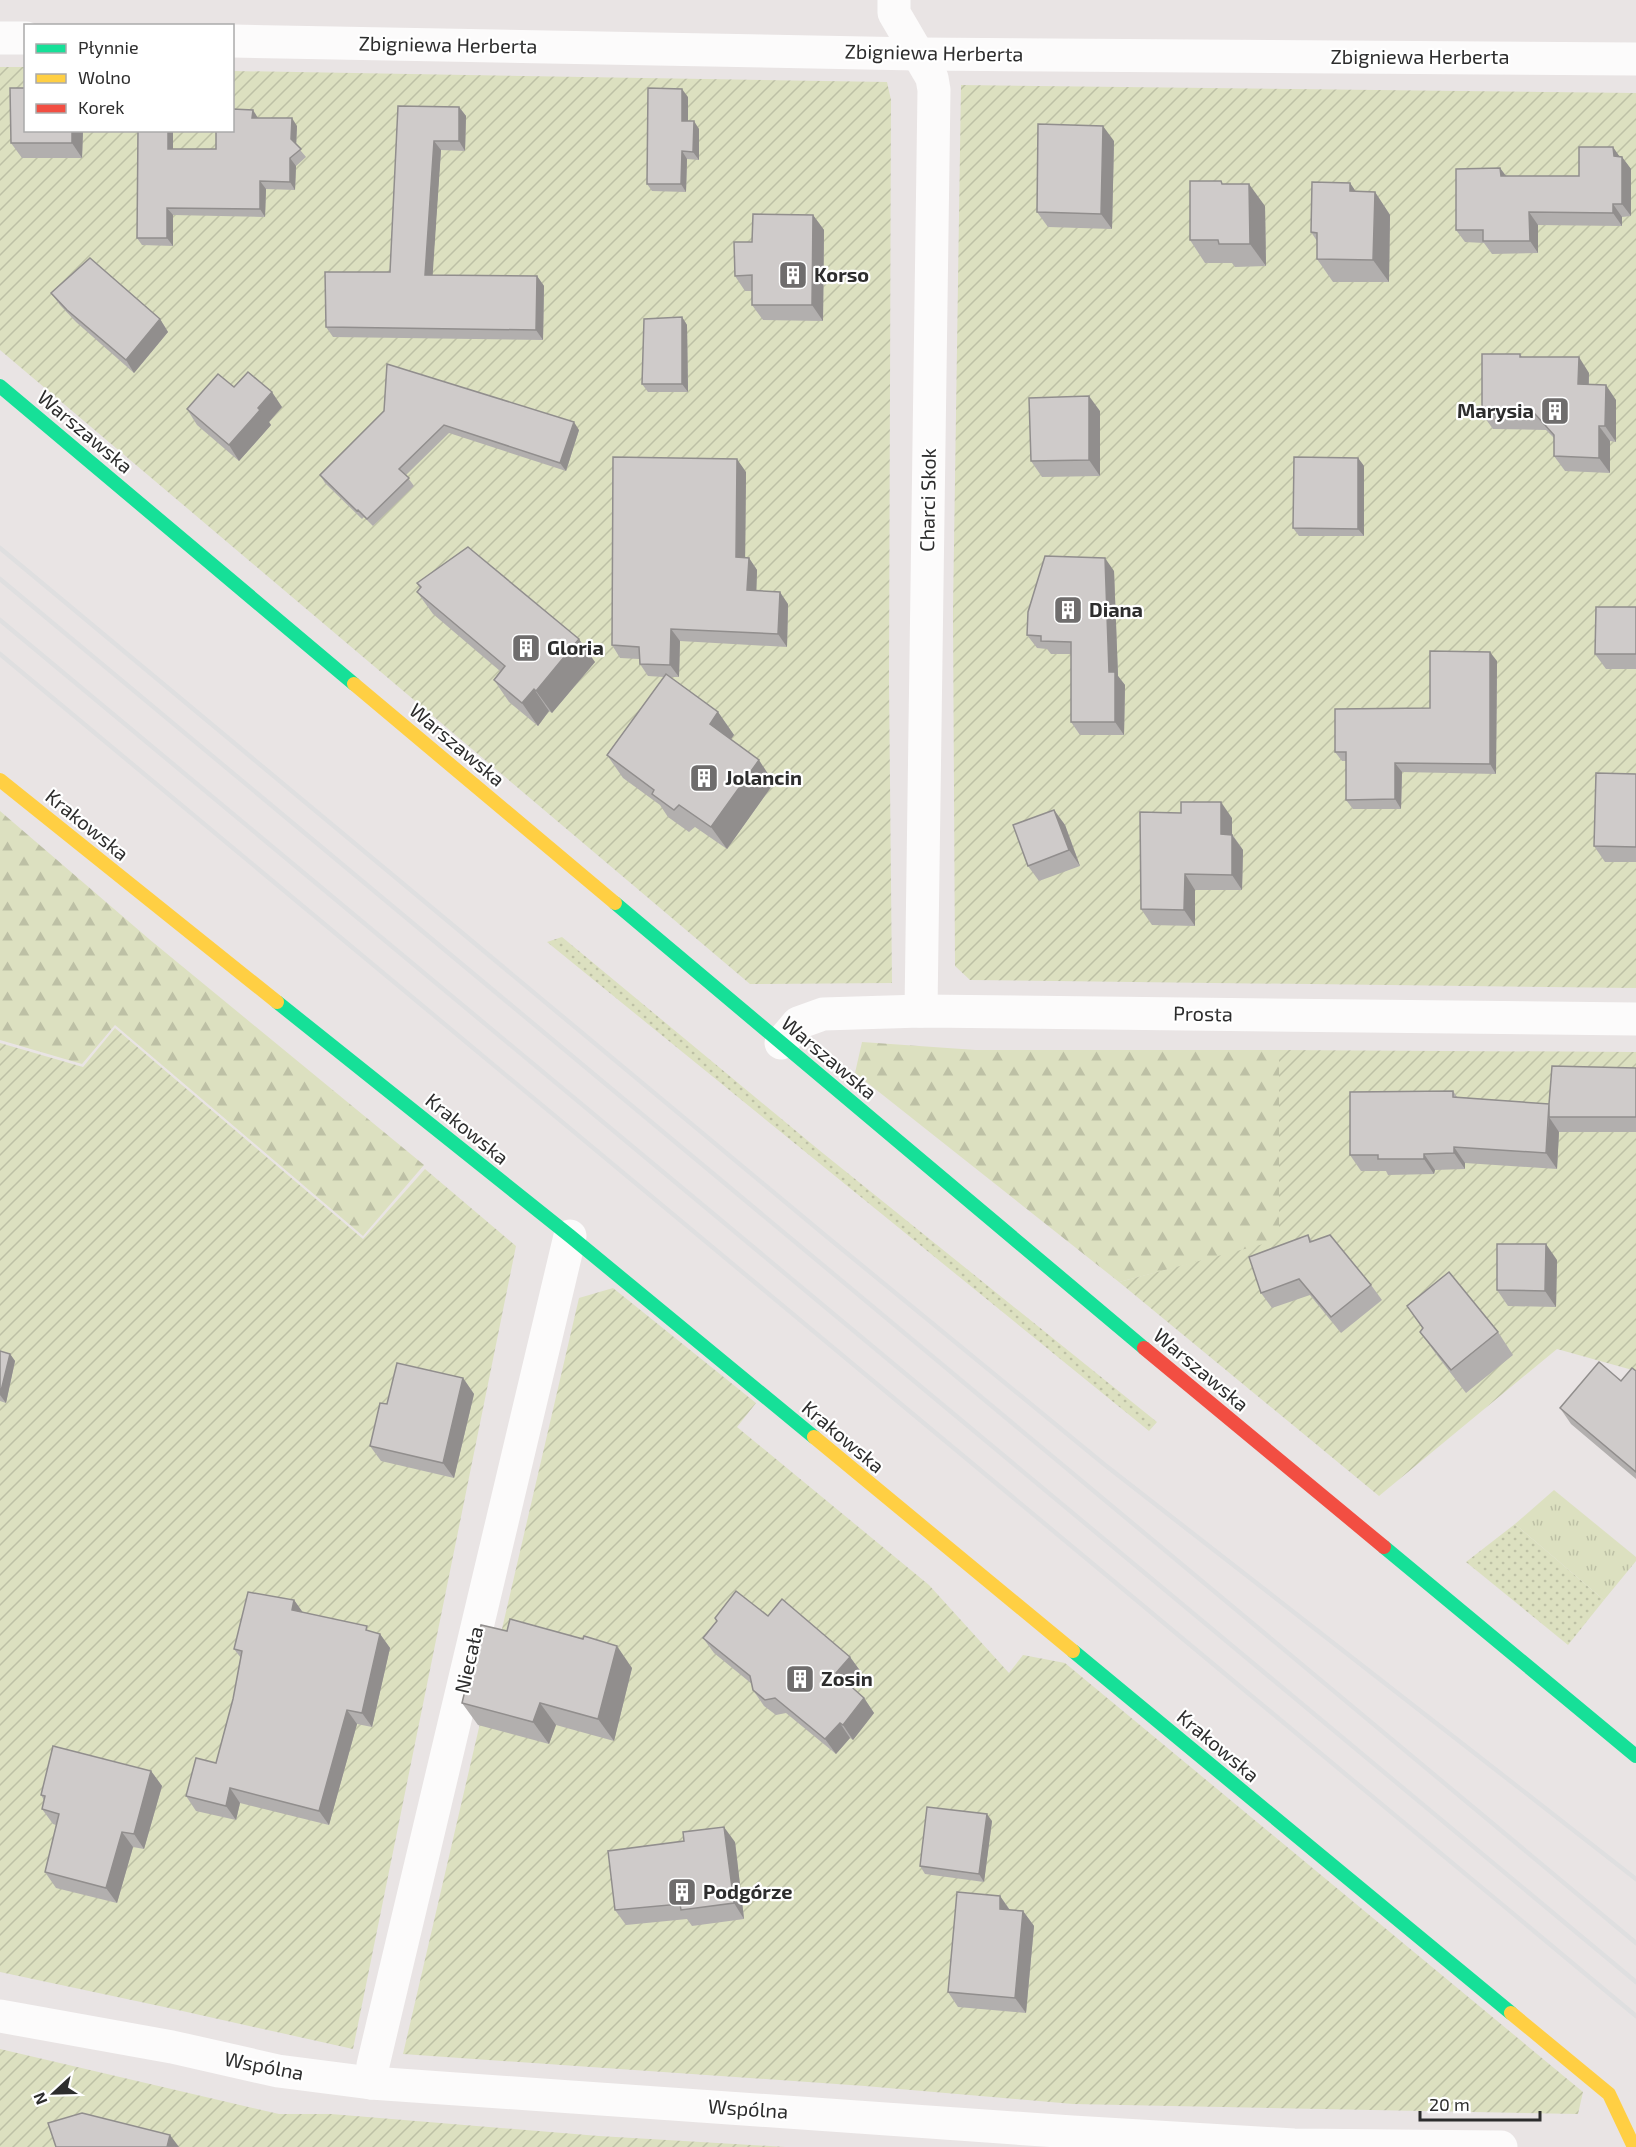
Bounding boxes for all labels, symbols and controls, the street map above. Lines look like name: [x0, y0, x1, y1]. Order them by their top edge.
legend: [24, 24, 234, 132]
street label: Zbigniewa Herberta: [358, 30, 538, 58]
text: Płynnie: [78, 36, 139, 58]
street label: Zbigniewa Herberta: [844, 38, 1024, 66]
street label: Zbigniewa Herberta: [1331, 44, 1509, 68]
text: Wolno: [78, 66, 131, 88]
text: Korek: [78, 96, 124, 118]
building icon: Korso: [777, 259, 809, 291]
place label: Korso: [814, 262, 869, 286]
street label: Warszawska: [33, 384, 138, 478]
building icon: Marysia: [1539, 395, 1571, 427]
place label: Marysia: [1457, 398, 1534, 423]
street label: Charci Skok: [914, 448, 940, 552]
building icon: Diana: [1052, 594, 1084, 626]
place label: Diana: [1089, 597, 1143, 621]
building icon: Gloria: [510, 632, 542, 664]
place label: Gloria: [547, 635, 604, 659]
street label: Warszawska: [405, 697, 510, 791]
building icon: Jolancin: [688, 762, 720, 794]
place label: Jolancin: [725, 765, 802, 789]
street label: Krakowska: [41, 783, 134, 865]
street label: Prosta: [1173, 1000, 1233, 1026]
street label: Warszawska: [777, 1010, 882, 1104]
street label: Krakowska: [421, 1087, 514, 1169]
street label: Warszawska: [1149, 1322, 1254, 1416]
street label: Krakowska: [798, 1395, 890, 1478]
street label: Niecała: [449, 1624, 487, 1696]
building icon: Zosin: [784, 1663, 816, 1695]
place label: Zosin: [821, 1666, 873, 1690]
street label: Krakowska: [1173, 1704, 1265, 1787]
building icon: Podgórze: [666, 1876, 698, 1908]
place label: Podgórze: [703, 1879, 793, 1903]
street label: Wspólna: [222, 2046, 306, 2084]
north arrow: [24, 2063, 84, 2123]
scale bar: [1420, 2084, 1540, 2122]
text: N: [29, 2090, 51, 2108]
street label: Wspólna: [707, 2093, 789, 2123]
text: 20 m: [1429, 2093, 1470, 2115]

